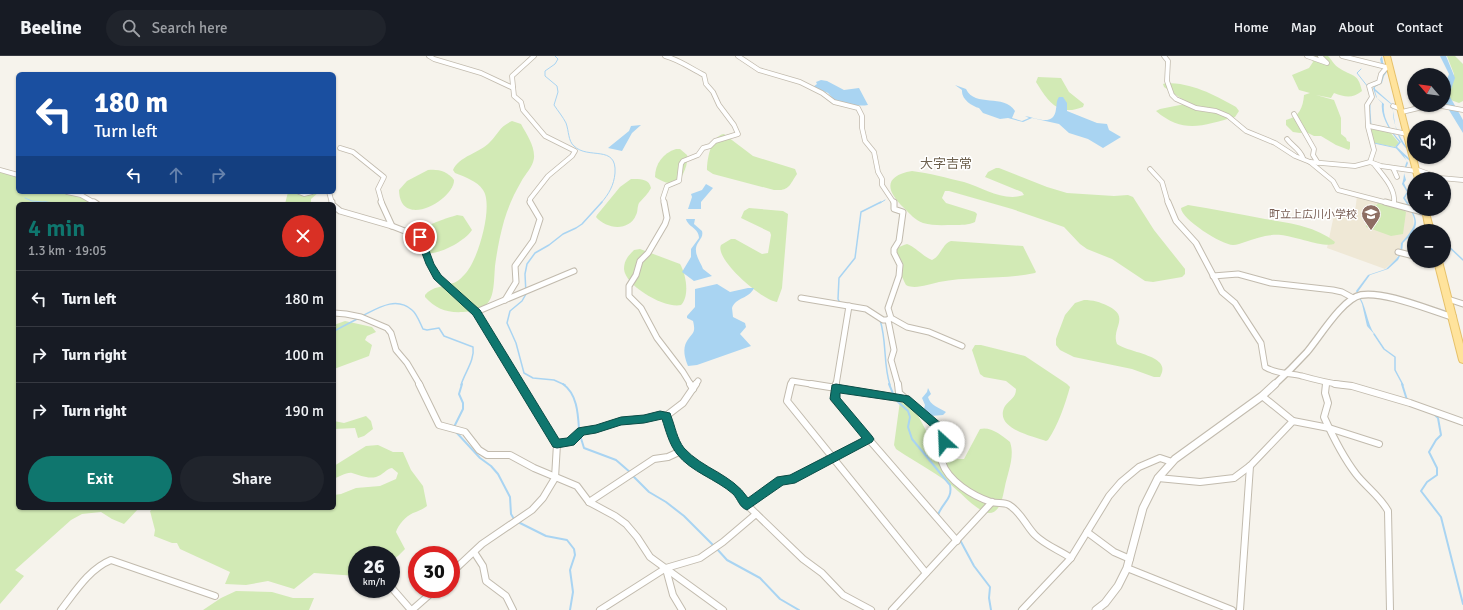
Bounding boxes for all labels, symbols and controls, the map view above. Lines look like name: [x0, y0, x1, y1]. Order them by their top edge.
search box: [106, 10, 386, 46]
text: Beeline: [20, 16, 82, 40]
icon: search: [120, 17, 142, 39]
text: Search here: [152, 19, 227, 37]
text: Home: [1234, 19, 1269, 36]
text: Map: [1291, 19, 1316, 36]
text: About: [1338, 19, 1374, 36]
text: Contact: [1396, 19, 1443, 36]
north arrow: [1407, 68, 1451, 112]
map controls: [1407, 68, 1451, 268]
text: 180 m: [94, 86, 168, 120]
icon: left: [28, 88, 80, 140]
text: Turn left: [94, 120, 157, 142]
button: sound: [1407, 120, 1451, 164]
district label: 大字吉常: [920, 156, 972, 172]
icon: left: [123, 164, 145, 186]
icon: ahead: [165, 164, 187, 186]
icon: right: [207, 164, 229, 186]
button: +: [1407, 172, 1451, 216]
school or university icon: 町立上広川小学校: [1360, 203, 1382, 231]
place label: 町立上広川小学校: [1269, 208, 1357, 221]
text: 4 min: [28, 213, 85, 243]
button: close: [282, 215, 324, 257]
pin: [403, 220, 437, 254]
button: −: [1407, 224, 1451, 268]
icon: arrive: [409, 226, 431, 248]
text: 1.3 km · 19:05: [28, 243, 106, 259]
icon: left: [28, 288, 50, 310]
text: Turn left: [62, 290, 116, 308]
text: 180 m: [284, 290, 324, 308]
icon: right: [28, 344, 50, 366]
text: Turn right: [62, 346, 127, 364]
text: 100 m: [284, 346, 324, 364]
icon: right: [28, 400, 50, 422]
text: Turn right: [62, 402, 127, 420]
text: 190 m: [284, 402, 324, 420]
position arrow: [923, 421, 965, 463]
button: Exit: [28, 456, 172, 502]
button: Share: [180, 456, 324, 502]
speed limit sign: 30: [408, 546, 460, 598]
text: 26: [363, 554, 385, 579]
text: km/h: [363, 576, 385, 588]

